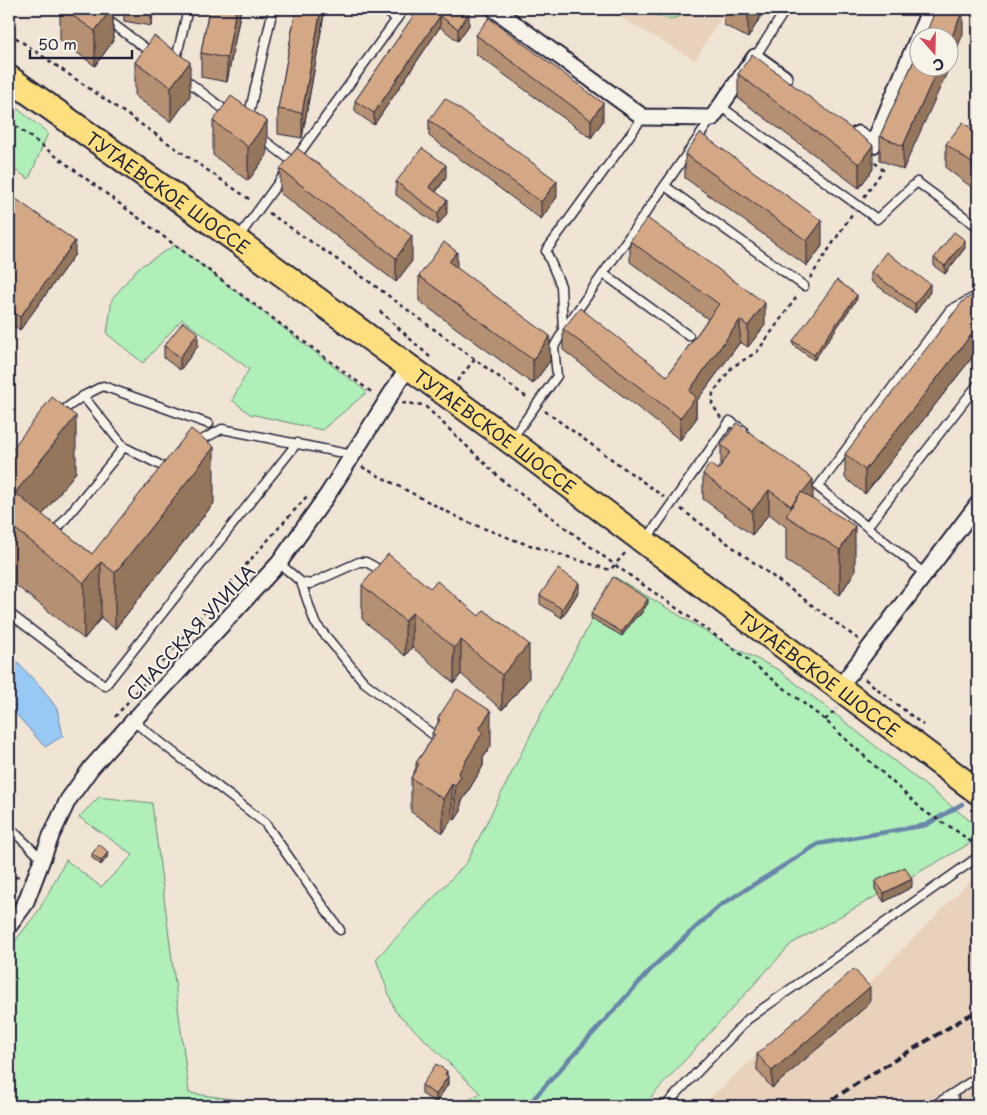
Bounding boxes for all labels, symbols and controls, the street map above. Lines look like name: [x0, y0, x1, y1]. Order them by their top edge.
scale bar: [30, 28, 132, 60]
north arrow: [910, 28, 960, 78]
text: 50 m: [38, 32, 77, 55]
text: С: [930, 53, 947, 76]
street label: ТУТАЕВСКОЕ ШОССЕ: [81, 124, 256, 260]
street label: ТУТАЕВСКОЕ ШОССЕ: [409, 362, 582, 500]
street label: СПАССКАЯ УЛИЦА: [119, 557, 261, 706]
street label: ТУТАЕВСКОЕ ШОССЕ: [733, 604, 906, 743]

